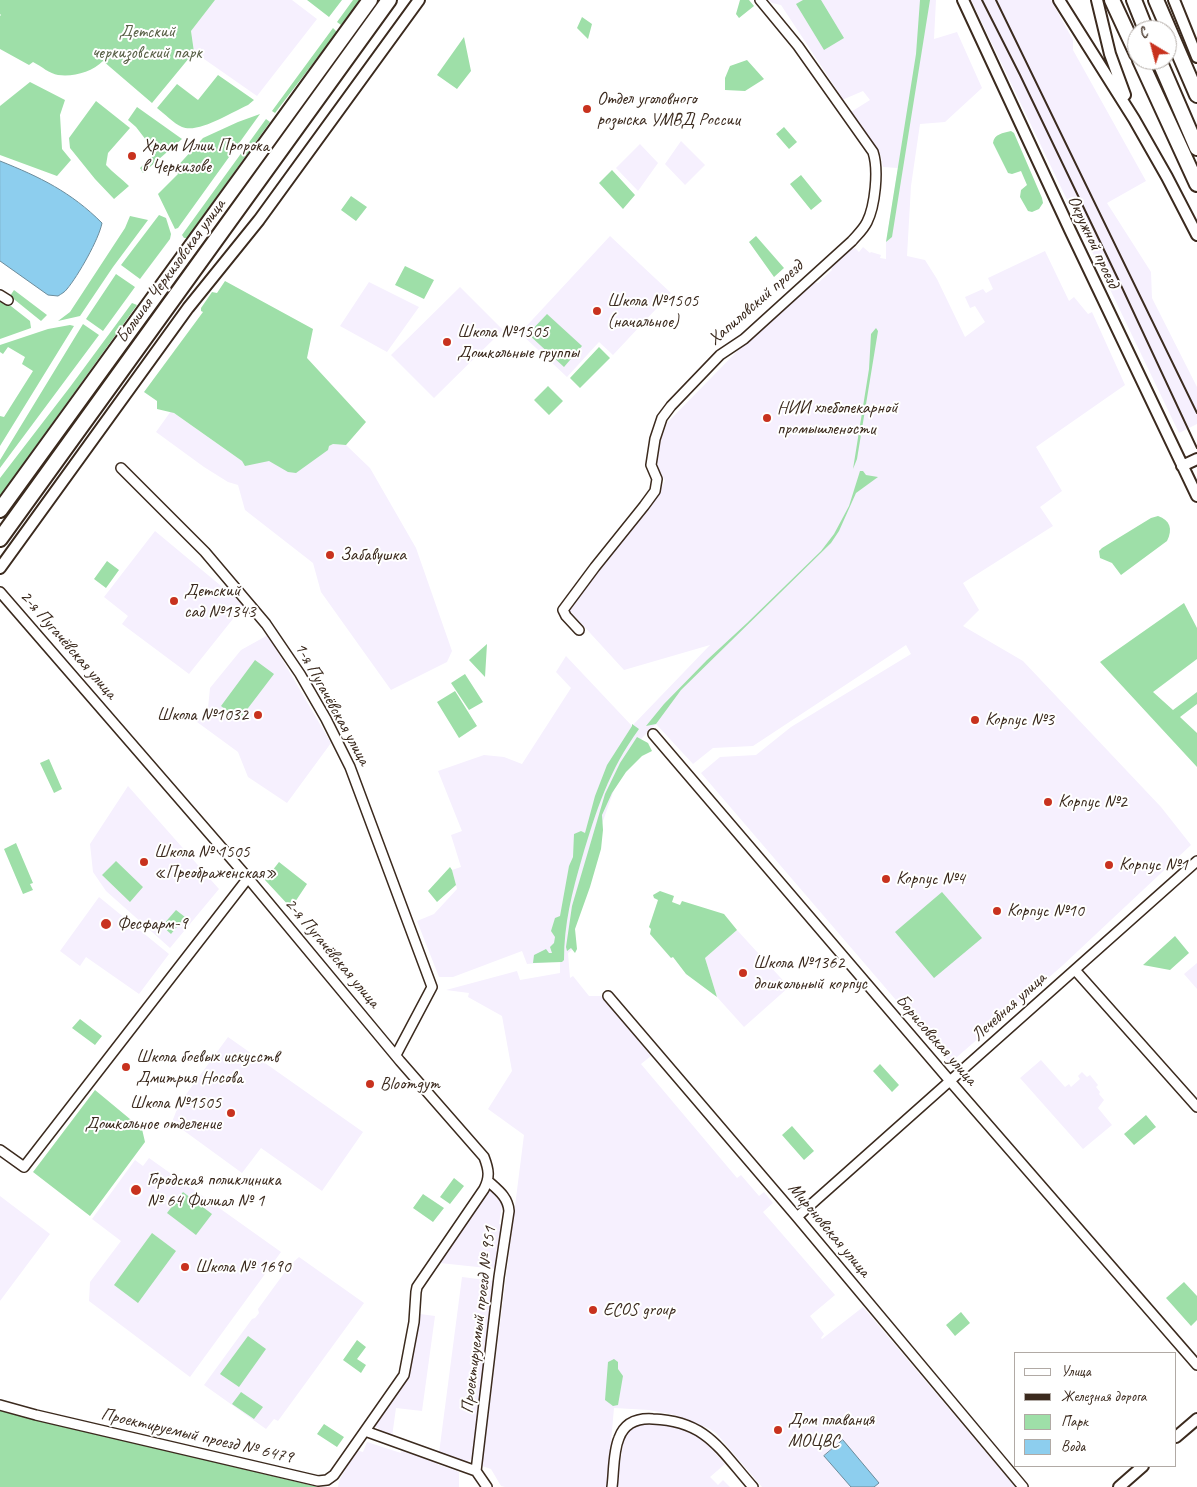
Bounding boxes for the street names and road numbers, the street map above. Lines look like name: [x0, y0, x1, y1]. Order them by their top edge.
street label: Окружной проезд: [1062, 192, 1124, 292]
street label: Большая Черкизовская улица: [112, 195, 230, 347]
street label: Хапиловский проезд: [704, 256, 808, 350]
street label: 2-я Пугачёвская улица: [15, 586, 121, 704]
street label: 1-я Пугачёвская улица: [289, 639, 375, 769]
street label: 2-я Пугачёвская улица: [280, 893, 384, 1013]
street label: Лечебная улица: [967, 968, 1051, 1046]
street label: Борисовская улица: [891, 990, 981, 1090]
street label: Мироновская улица: [783, 1178, 875, 1282]
street label: Проектируемый проезд № 951: [457, 1225, 501, 1415]
street label: Проектируемый проезд № 6479: [99, 1403, 295, 1469]

